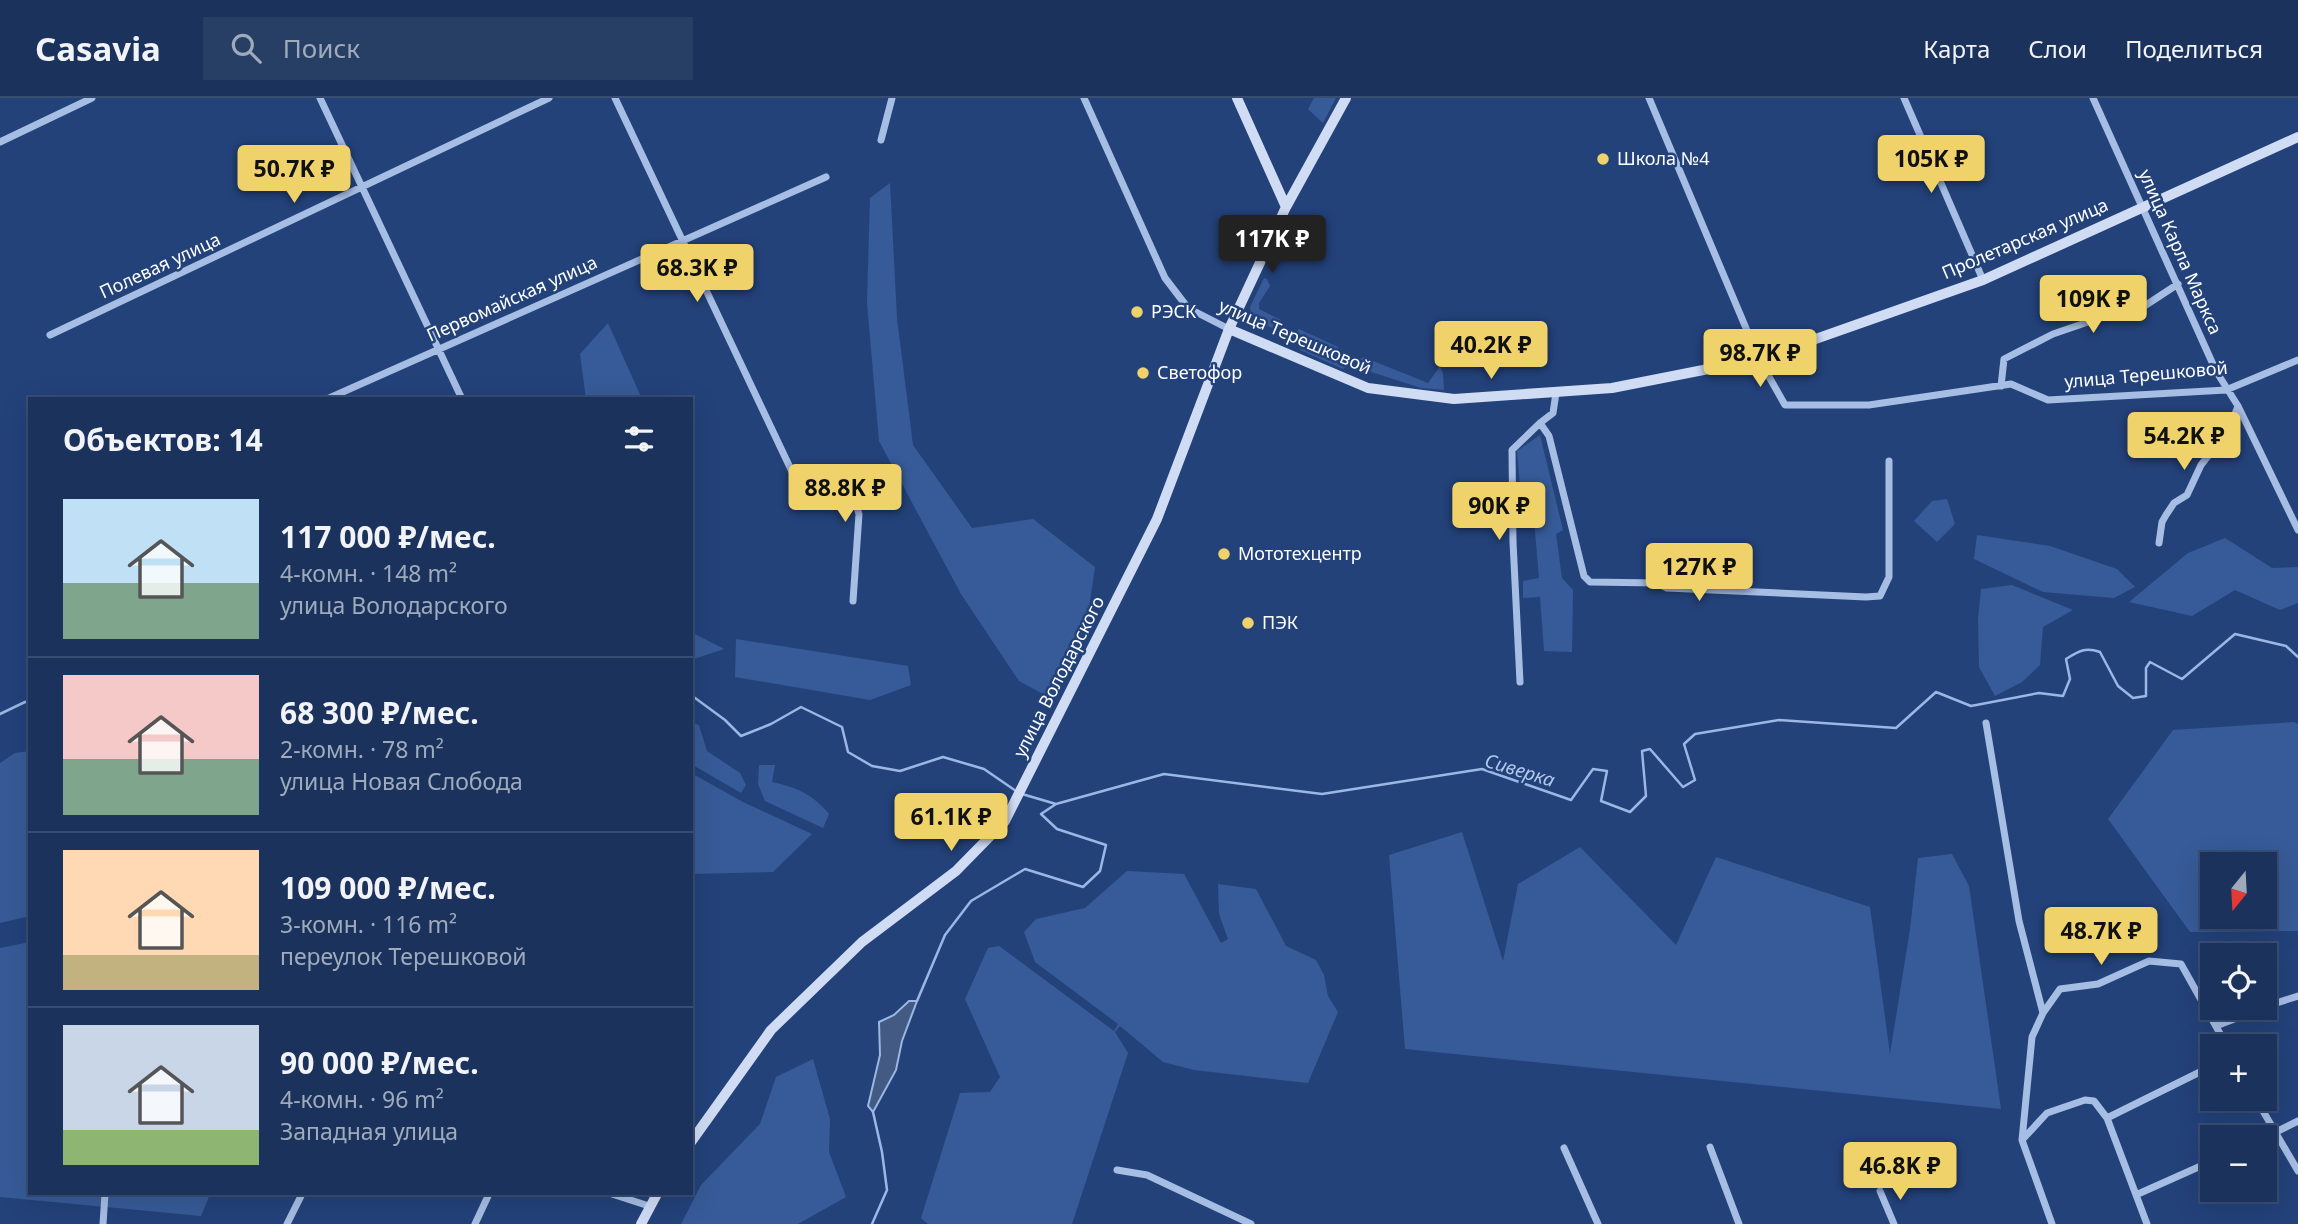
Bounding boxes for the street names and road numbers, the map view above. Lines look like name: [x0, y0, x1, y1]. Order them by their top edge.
street label: улица Карла Маркса: [2134, 165, 2228, 338]
street label: Пролетарская улица: [1938, 192, 2112, 284]
street label: Полевая улица: [95, 227, 224, 304]
street label: Первомайская улица: [423, 250, 601, 346]
street label: улица Терешковой: [1215, 293, 1375, 379]
street label: улица Терешковой: [2063, 355, 2229, 393]
street label: улица Володарского: [1007, 592, 1109, 761]

